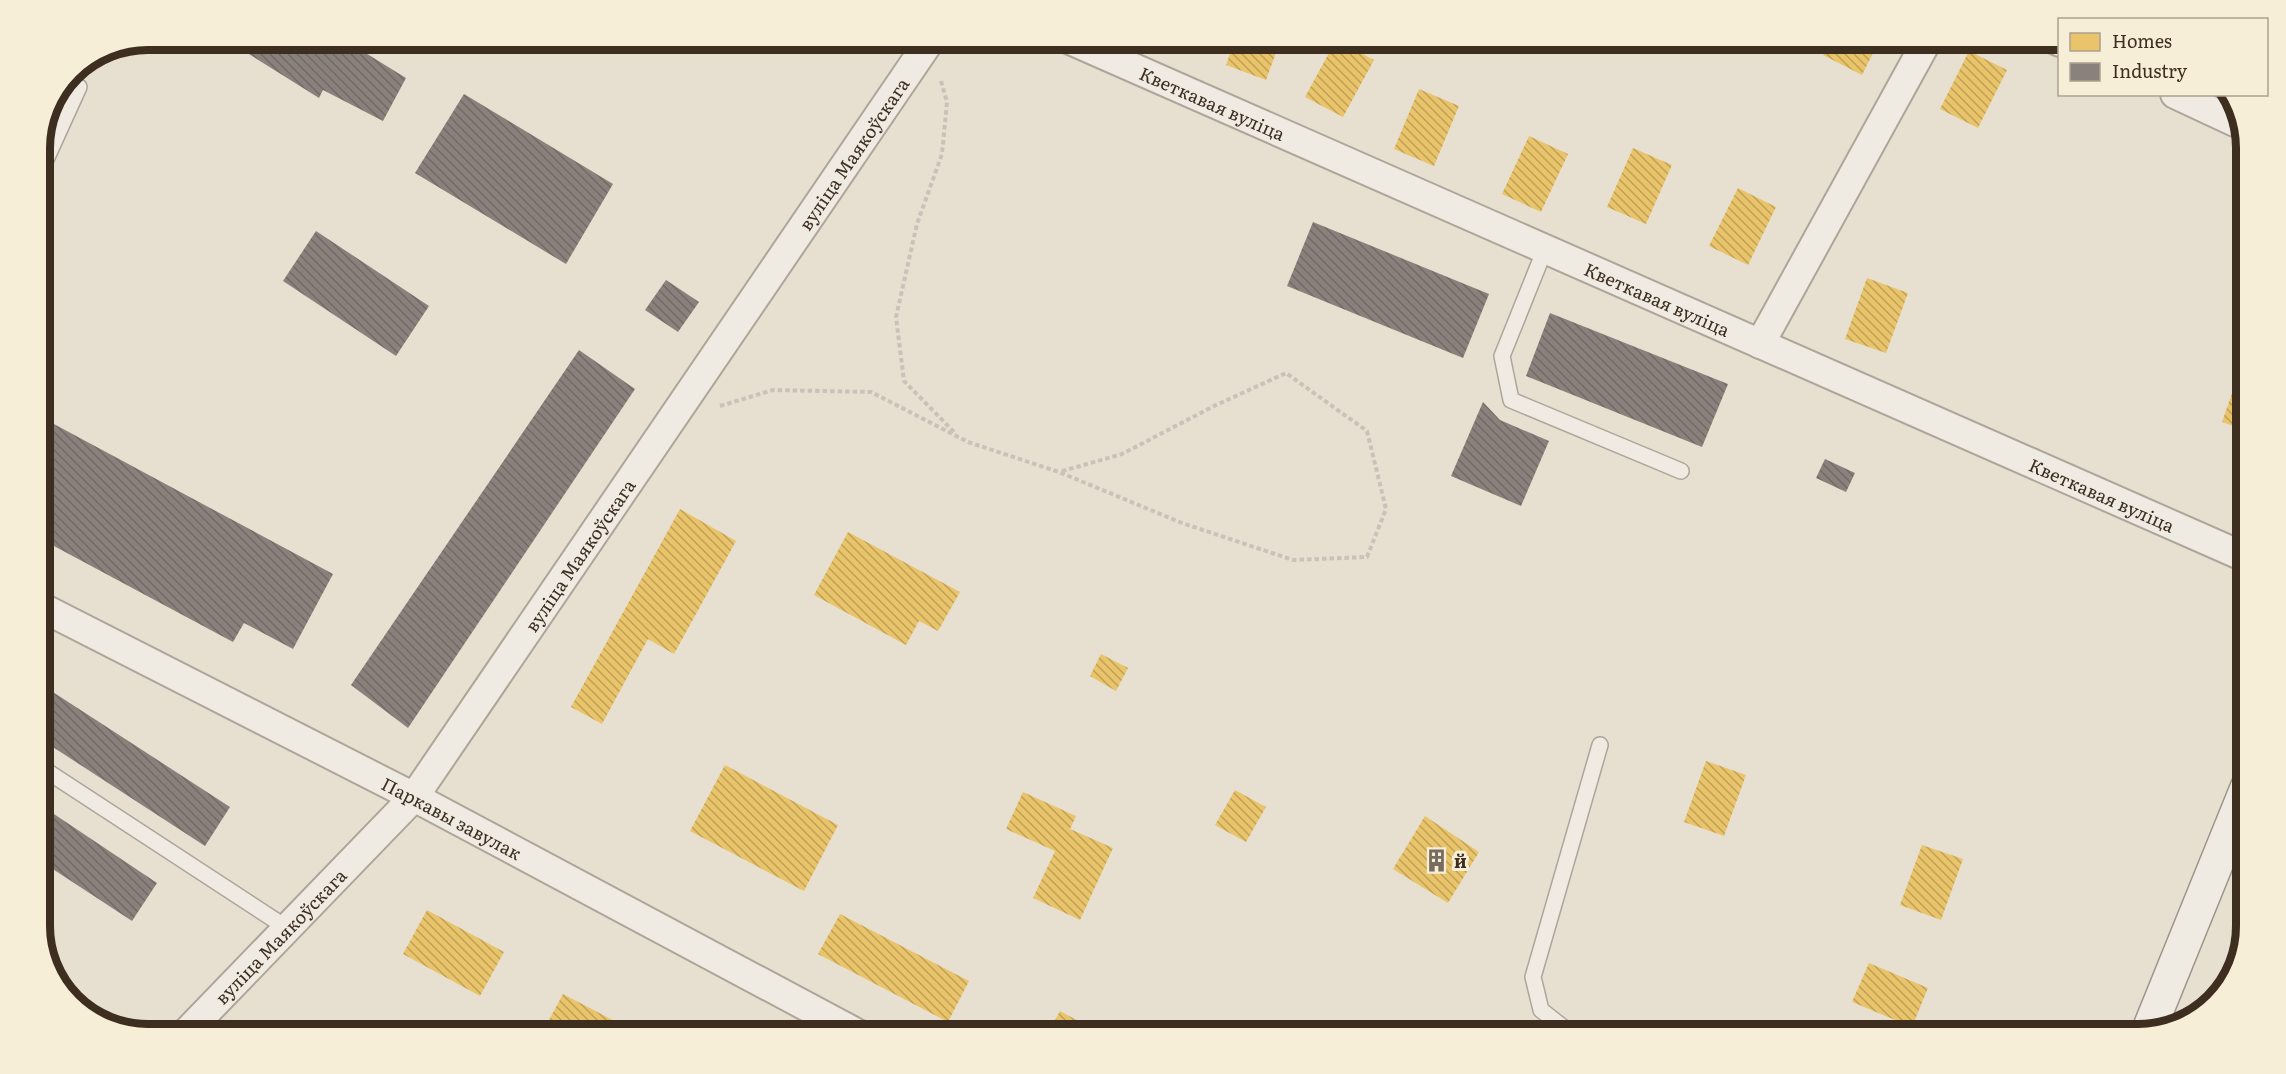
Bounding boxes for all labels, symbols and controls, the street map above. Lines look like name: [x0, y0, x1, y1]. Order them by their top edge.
legend: [2058, 18, 2268, 96]
text: Homes: [2112, 27, 2172, 54]
text: Industry: [2112, 57, 2188, 84]
street label: Кветкавая вуліца: [1135, 59, 1290, 147]
street label: вуліца Маякоўскага: [791, 71, 915, 235]
street label: Кветкавая вуліца: [1580, 255, 1735, 342]
street label: Кветкавая вуліца: [2025, 450, 2180, 538]
street label: вуліца Маякоўскага: [517, 473, 641, 637]
street label: Паркавы завулак: [377, 769, 527, 866]
building icon: й: [1423, 847, 1449, 873]
place label: й: [1454, 847, 1467, 874]
street label: вуліца Маякоўскага: [208, 862, 352, 1010]

